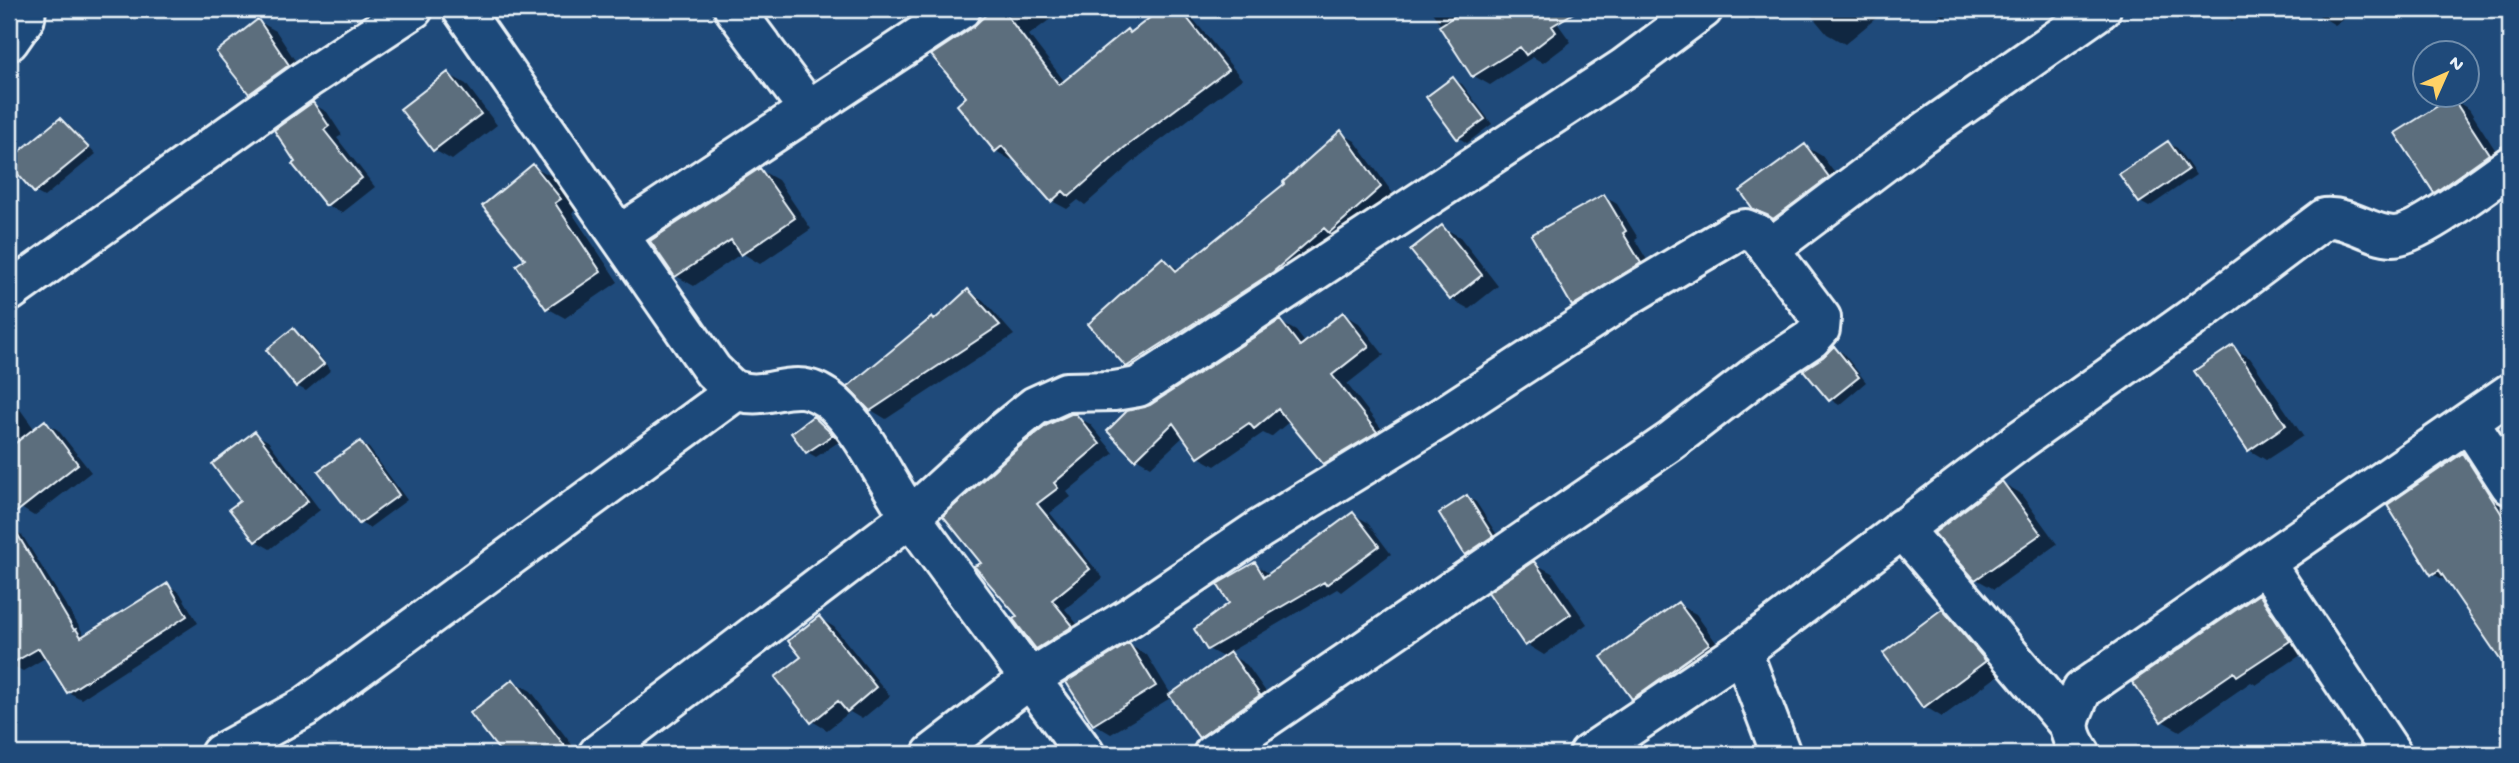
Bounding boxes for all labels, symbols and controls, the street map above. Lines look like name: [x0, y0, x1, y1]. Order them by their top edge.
north arrow: [2410, 38, 2480, 108]
text: N: [2443, 52, 2468, 77]

